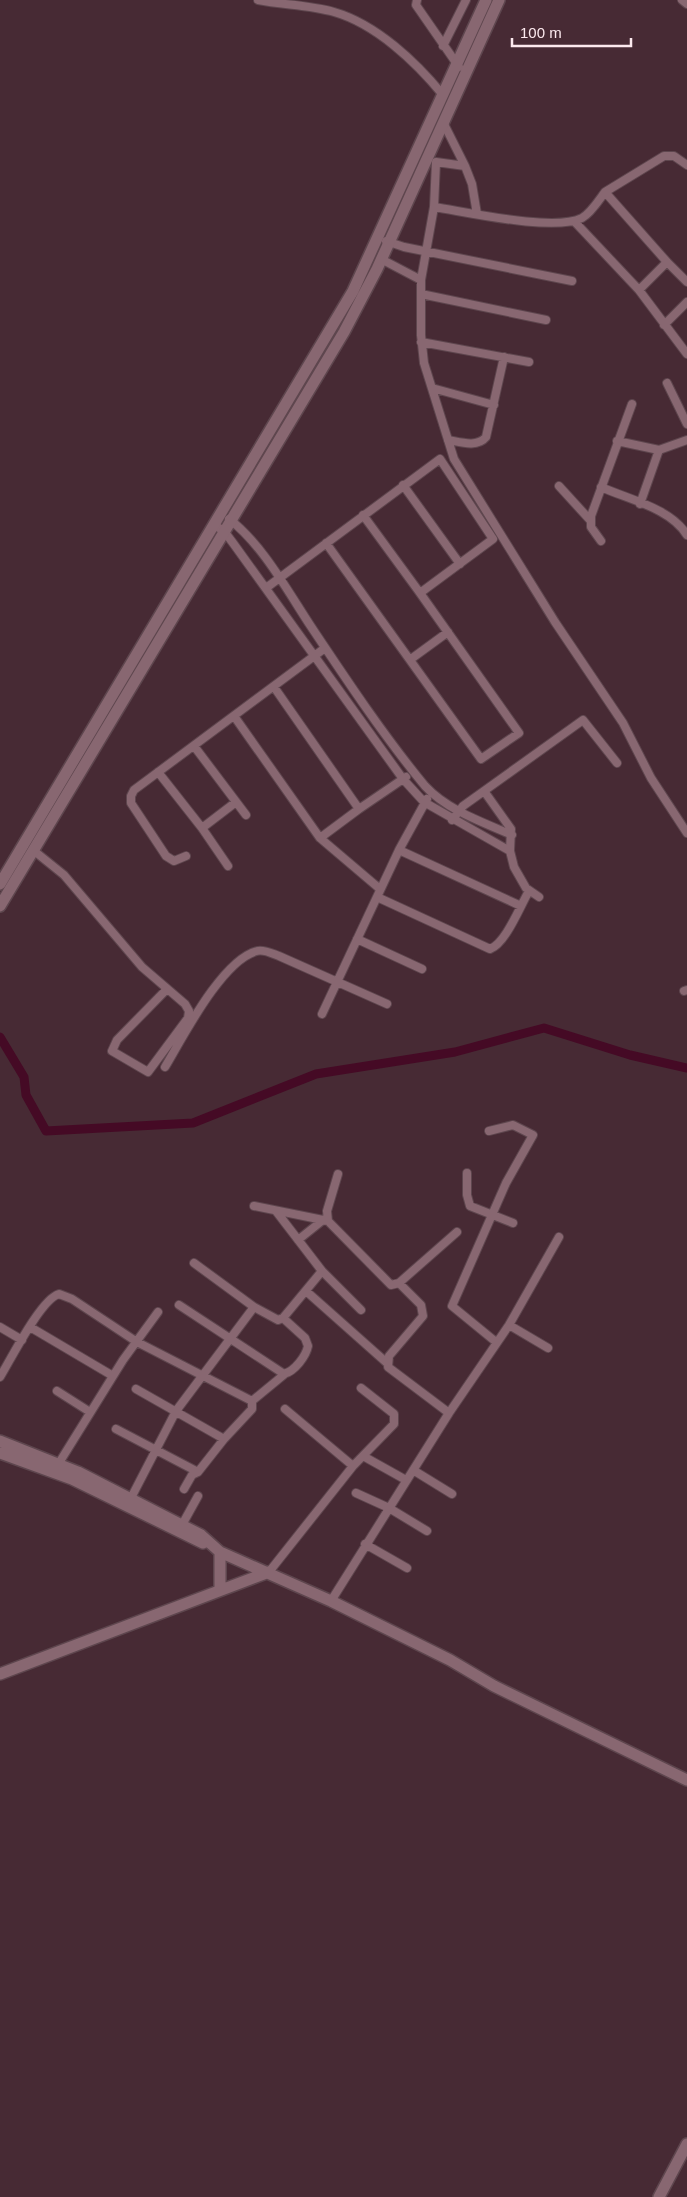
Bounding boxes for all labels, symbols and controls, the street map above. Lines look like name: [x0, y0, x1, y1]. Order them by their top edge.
scale bar: [512, 15, 631, 47]
text: 100 m: [520, 24, 562, 41]

